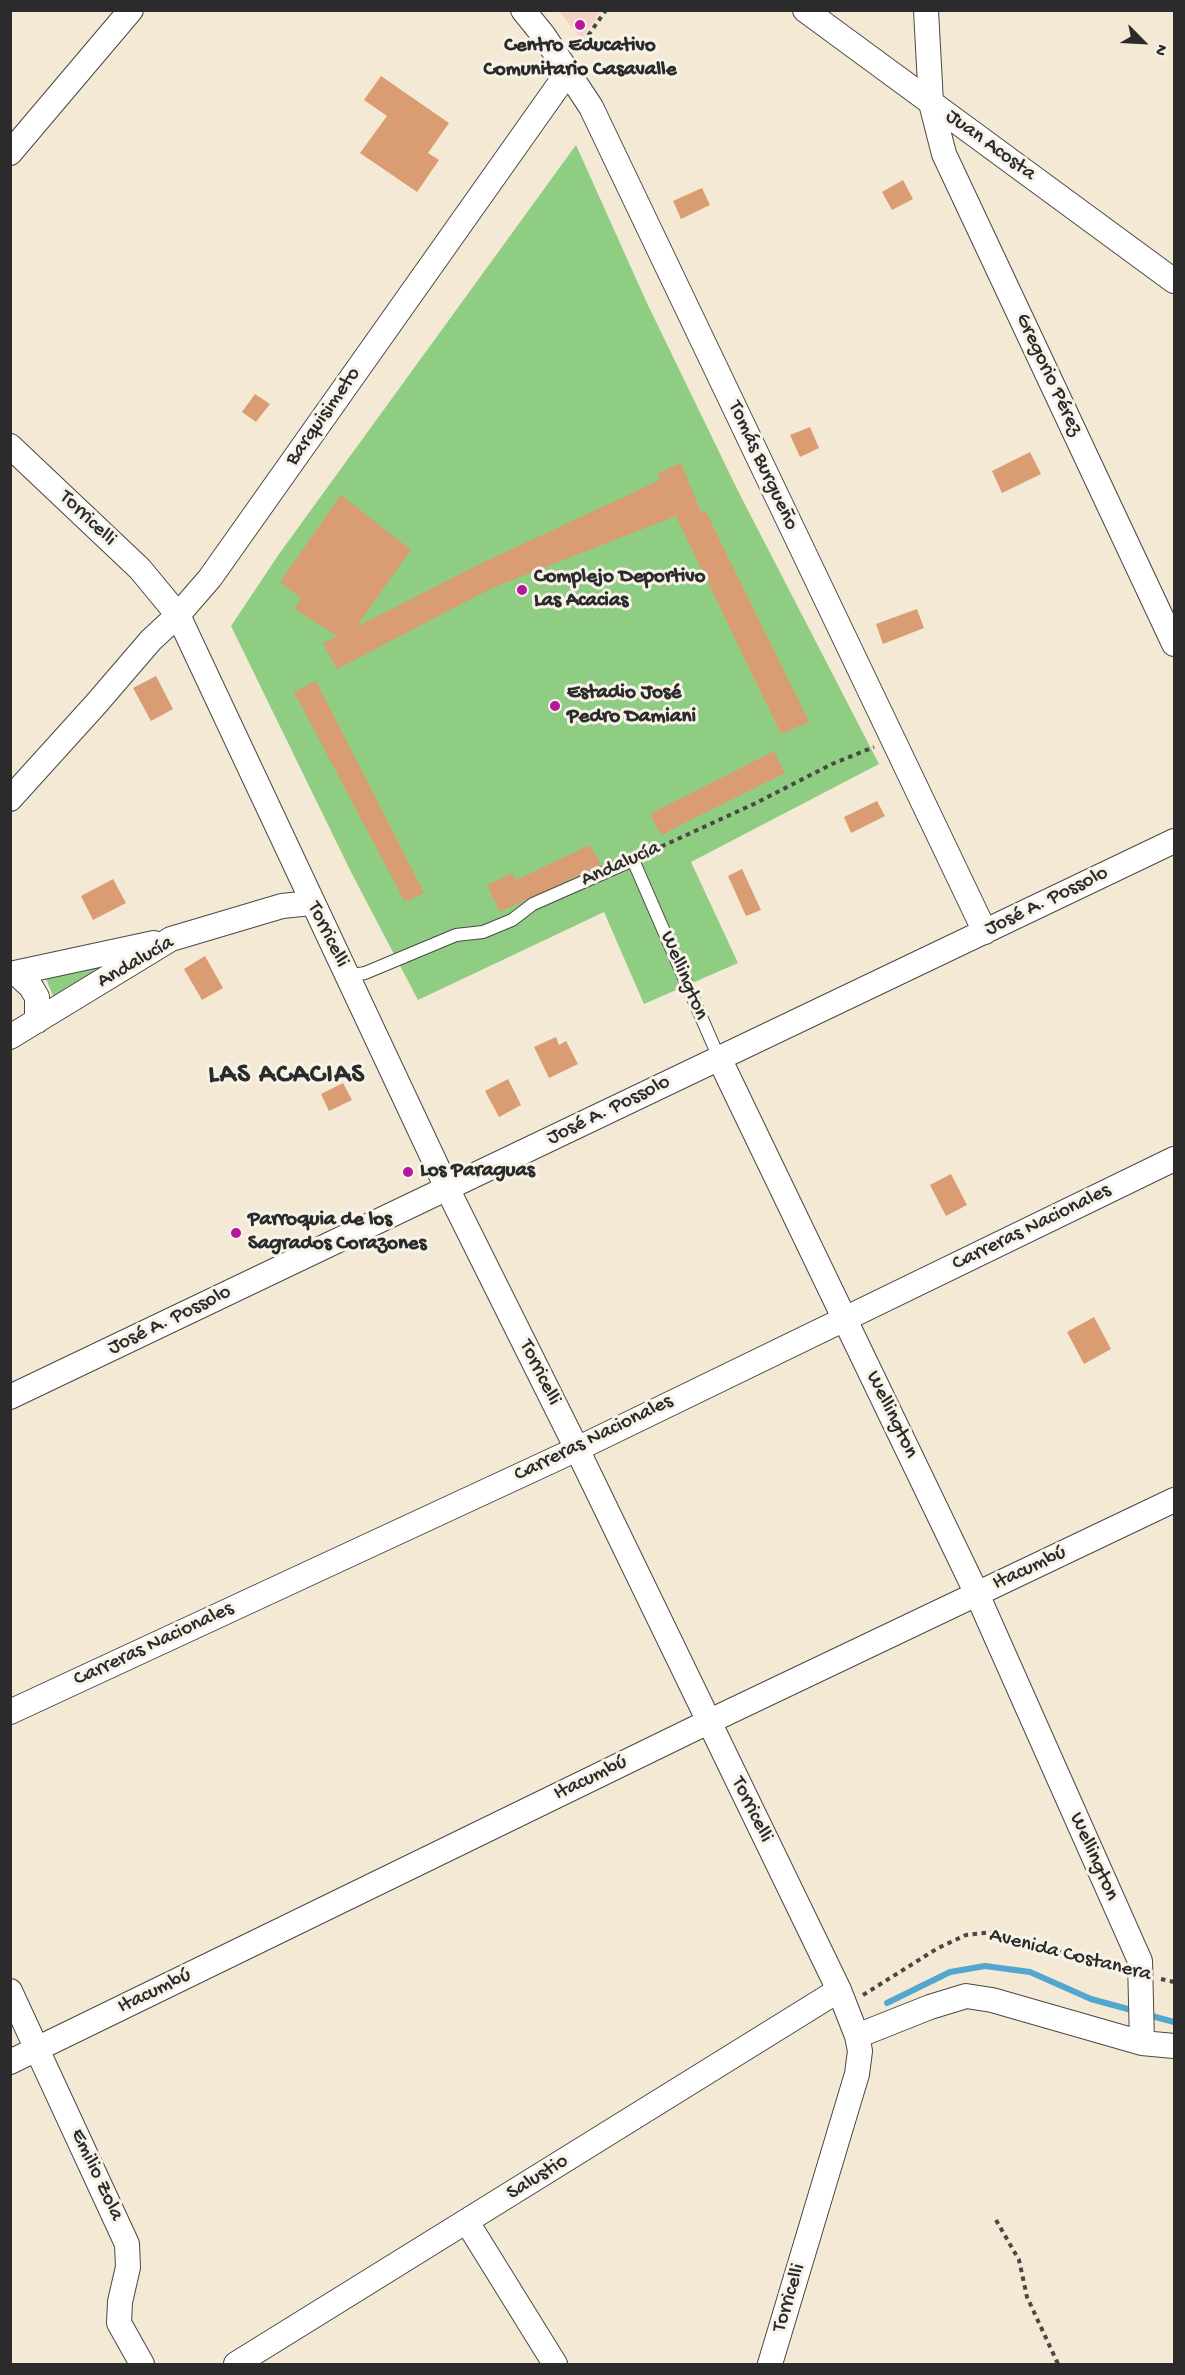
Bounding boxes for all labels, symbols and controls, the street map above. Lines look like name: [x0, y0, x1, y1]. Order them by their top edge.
north arrow: [1113, 12, 1173, 72]
marker: Centro Educativo Comunitario Casavalle: [573, 18, 587, 32]
place label: Centro Educativo Comunitario Casavalle: [483, 34, 677, 84]
text: N: [1149, 41, 1171, 58]
street label: Juan Acosta: [940, 105, 1040, 187]
street label: Gregorio Pérez: [1009, 310, 1087, 440]
street label: Barquisimeto: [281, 363, 367, 471]
street label: Tomás Burgueño: [721, 397, 803, 535]
street label: Torricelli: [53, 486, 121, 552]
place label: Complejo Deportivo Las Acacias: [534, 565, 705, 615]
marker: Complejo Deportivo Las Acacias: [515, 583, 529, 597]
place label: Estadio José Pedro Damiani: [567, 681, 696, 731]
marker: Estadio José Pedro Damiani: [548, 699, 562, 713]
street label: Andalucía: [577, 836, 665, 894]
street label: José A. Possolo: [981, 861, 1113, 943]
street label: Torricelli: [300, 898, 354, 972]
street label: Wellington: [653, 928, 713, 1024]
street label: Andalucía: [93, 931, 179, 995]
district label: LAS ACACIAS: [208, 1061, 366, 1093]
street label: José A. Possolo: [543, 1070, 675, 1152]
place label: Los Paraguas: [420, 1159, 535, 1185]
marker: Los Paraguas: [401, 1165, 415, 1179]
street label: Carreras Nacionales: [949, 1179, 1115, 1277]
place label: Parroquia de los Sagrados Corazones: [248, 1208, 426, 1258]
marker: Parroquia de los Sagrados Corazones: [229, 1226, 243, 1240]
street label: José A. Possolo: [104, 1280, 236, 1362]
street label: Torricelli: [512, 1336, 566, 1410]
street label: Wellington: [859, 1367, 923, 1463]
street label: Carreras Nacionales: [511, 1390, 677, 1488]
street label: Itacumbú: [989, 1541, 1071, 1597]
street label: Carreras Nacionales: [70, 1597, 238, 1693]
street label: Itacumbú: [550, 1751, 632, 1807]
street label: Torricelli: [724, 1773, 778, 1847]
street label: Wellington: [1062, 1809, 1124, 1905]
street label: Avenida Costanera: [986, 1924, 1154, 1988]
street label: Itacumbú: [114, 1964, 196, 2020]
street label: Emilio Zola: [64, 2125, 128, 2225]
street label: Salustio: [503, 2149, 573, 2207]
street label: Torricelli: [768, 2261, 812, 2335]

